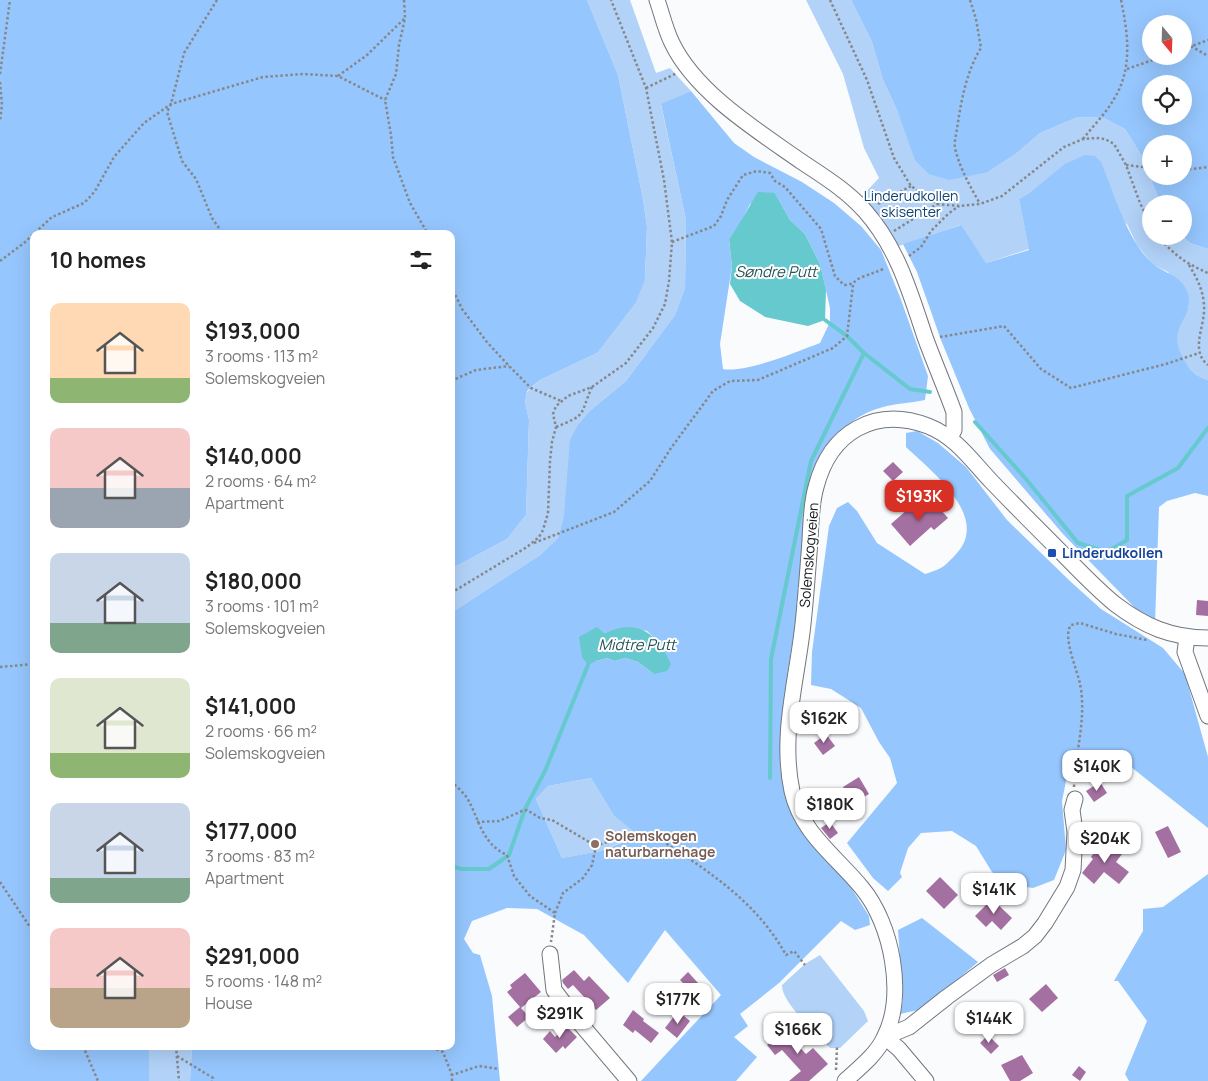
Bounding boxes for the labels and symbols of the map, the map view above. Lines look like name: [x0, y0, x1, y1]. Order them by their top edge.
north arrow: [1142, 15, 1192, 65]
park label: Linderudkollen skisenter: [864, 186, 958, 221]
water label: Søndre Putt: [735, 261, 819, 282]
pin: $193K: [884, 480, 954, 522]
street label: Solemskogveien: [794, 502, 823, 608]
place label: Linderudkollen: [1062, 543, 1163, 562]
marker: Linderudkollen: [1046, 547, 1058, 559]
water label: Midtre Putt: [598, 634, 677, 655]
pin: $162K: [789, 702, 859, 744]
pin: $140K: [1062, 750, 1132, 792]
pin: $180K: [795, 788, 865, 830]
pin: $204K: [1070, 822, 1140, 864]
place label: Solemskogen naturbarnehage: [605, 826, 715, 861]
marker: Solemskogen naturbarnehage: [589, 838, 601, 850]
pin: $141K: [959, 872, 1029, 915]
pin: $177K: [643, 982, 713, 1025]
pin: $291K: [525, 996, 595, 1039]
pin: $144K: [954, 1002, 1024, 1044]
pin: $166K: [763, 1012, 833, 1055]

